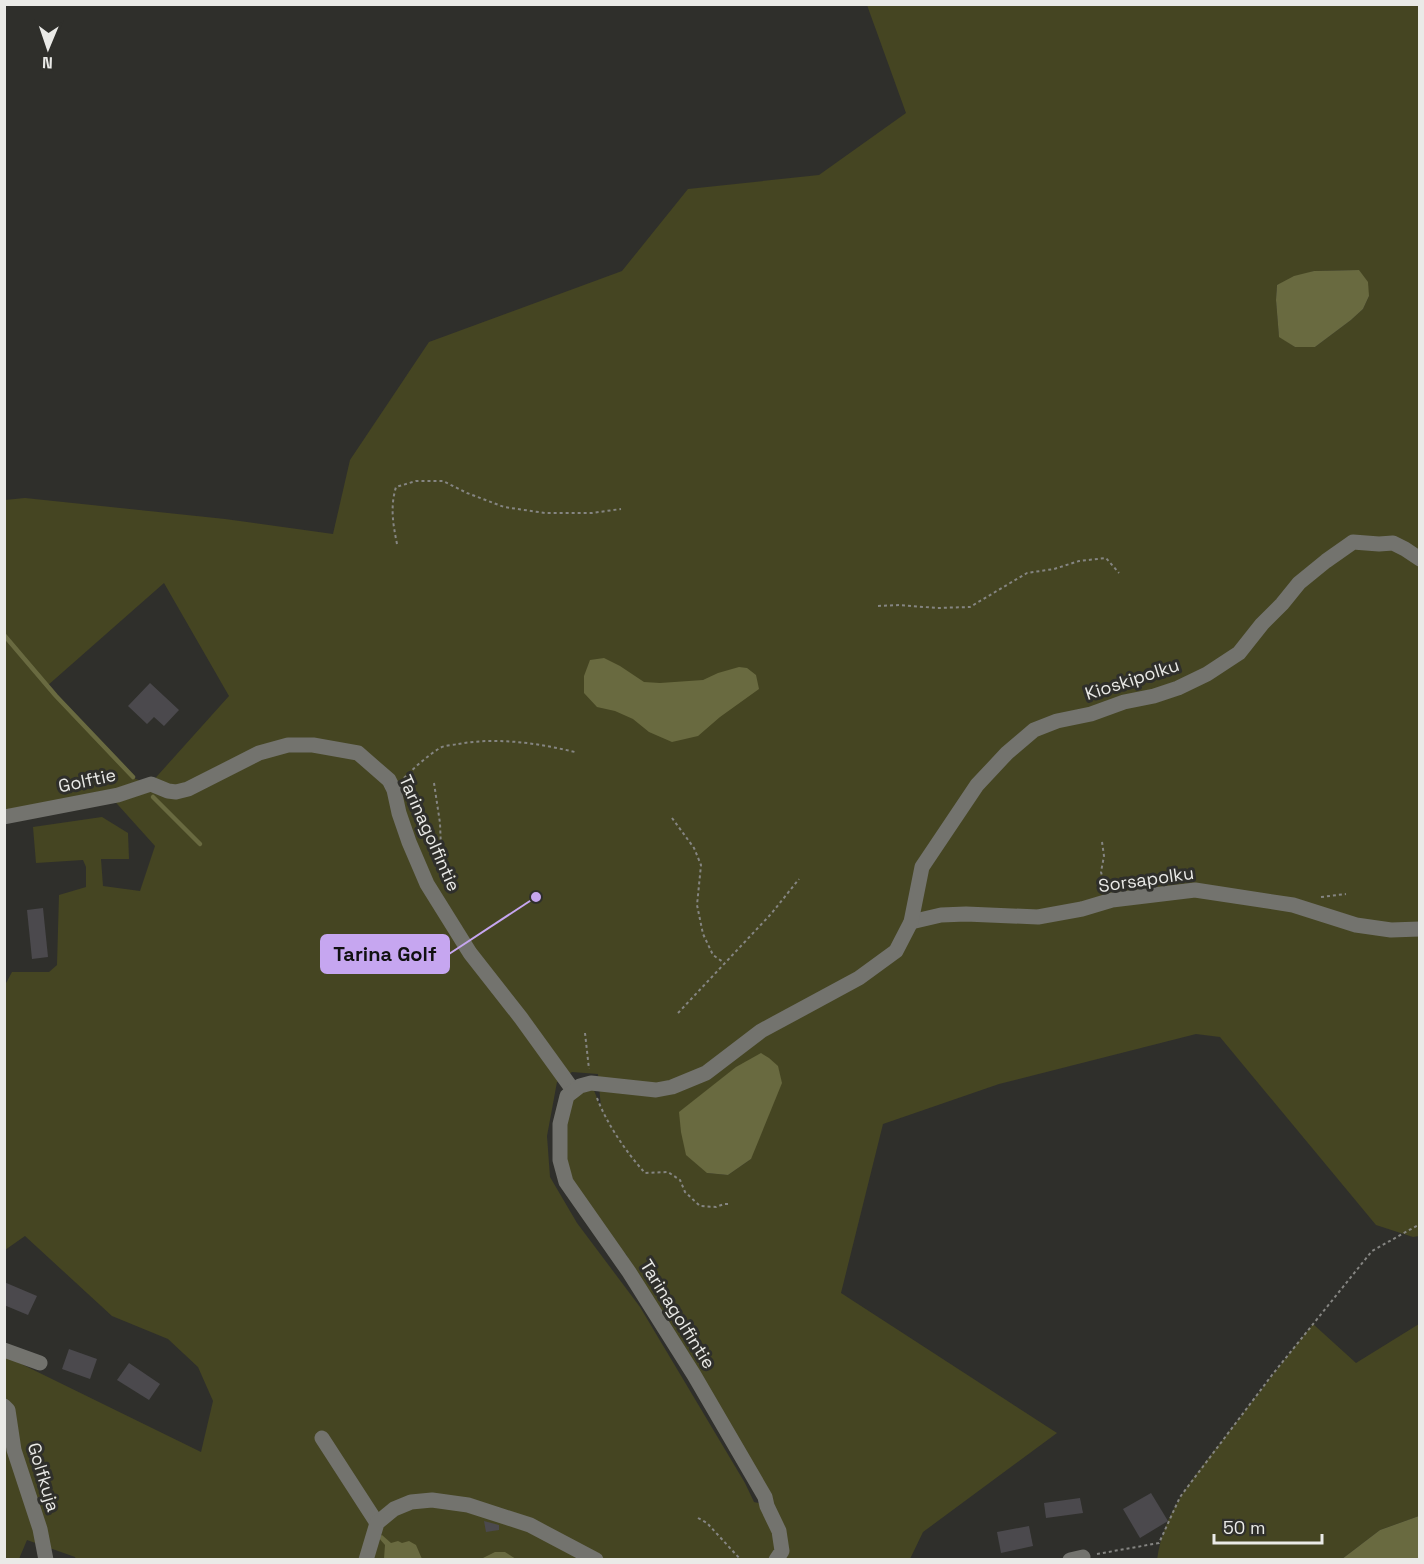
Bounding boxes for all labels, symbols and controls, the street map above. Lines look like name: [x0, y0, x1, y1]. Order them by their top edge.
north arrow: [18, 18, 78, 78]
text: N: [42, 52, 53, 73]
street label: Kioskipolku: [1082, 653, 1182, 705]
street label: Golftie: [56, 763, 118, 797]
street label: Tarinagolfintie: [394, 771, 466, 895]
street label: Sorsapolku: [1097, 861, 1195, 897]
callout: Tarina Golf: [321, 935, 449, 973]
text: Tarina Golf: [333, 941, 437, 967]
street label: Tarinagolfintie: [635, 1255, 721, 1373]
street label: Golfkuja: [23, 1440, 65, 1514]
scale bar: [1214, 1507, 1322, 1545]
text: 50 m: [1223, 1516, 1265, 1539]

